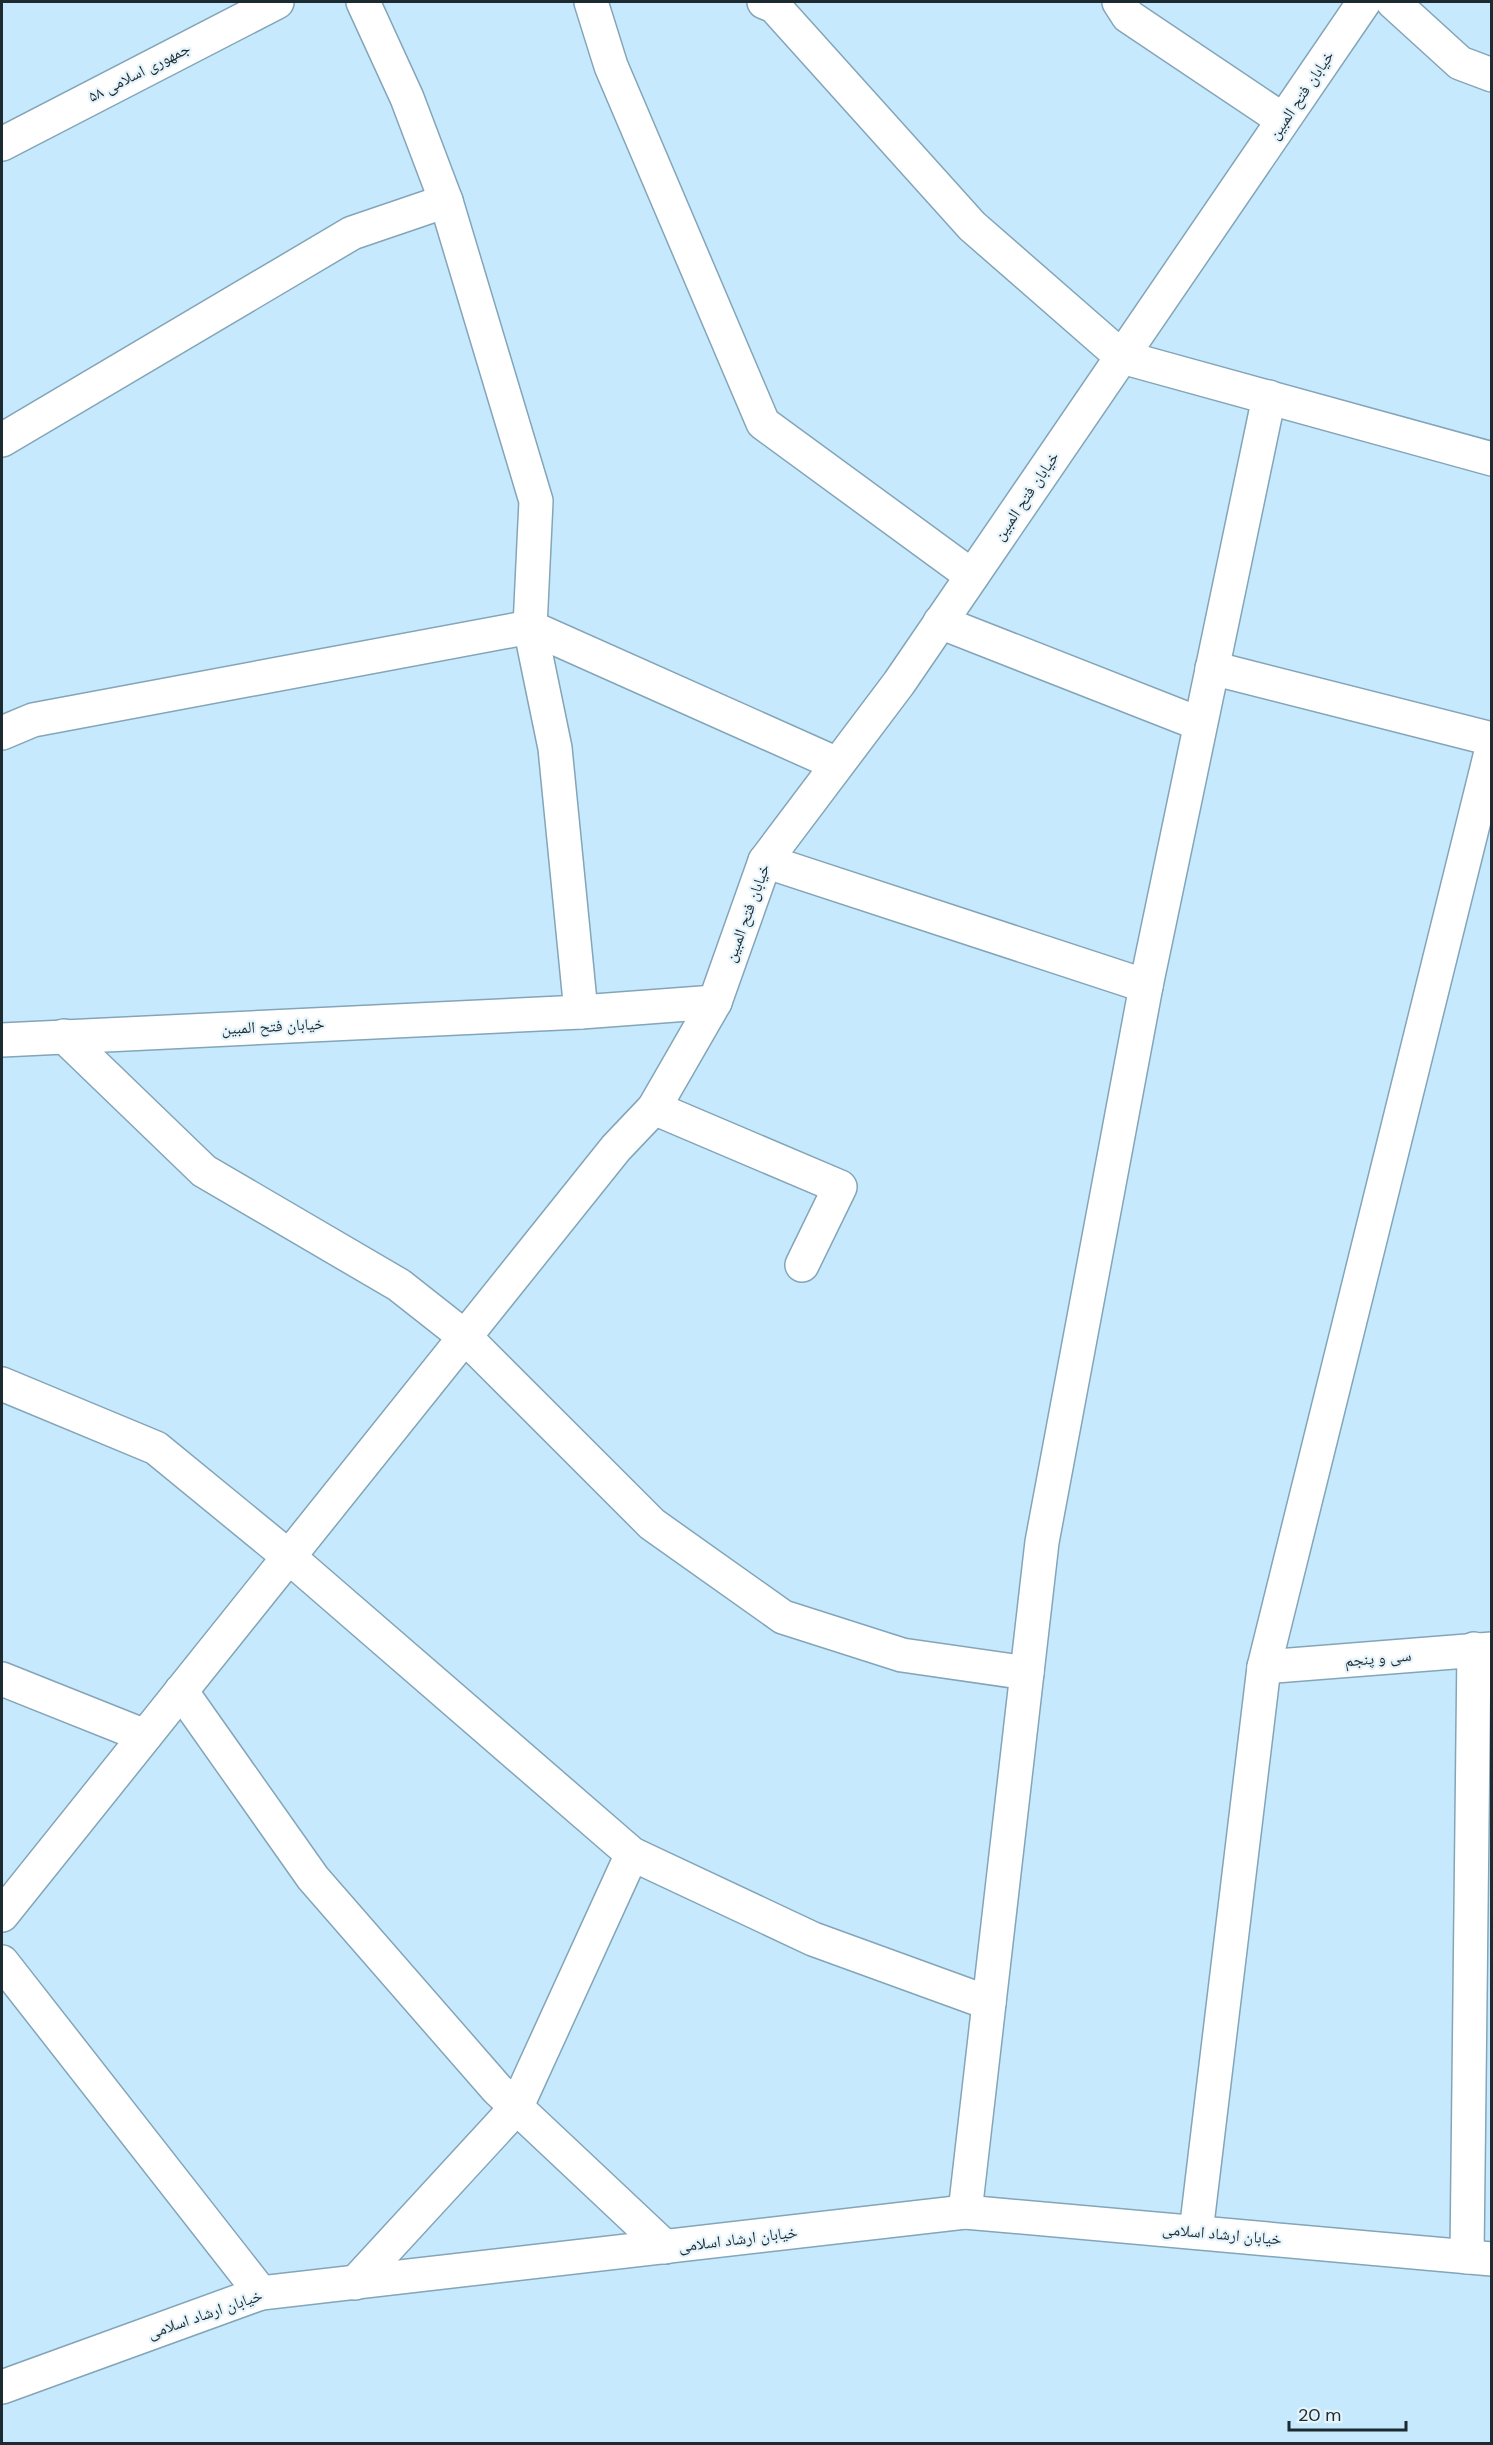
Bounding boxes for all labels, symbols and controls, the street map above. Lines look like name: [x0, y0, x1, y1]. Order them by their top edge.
street label: جمهوری اسلامی ۵۸: [84, 37, 194, 107]
street label: خیابان فتح المبین: [1263, 46, 1339, 144]
street label: خیابان فتح المبین: [988, 447, 1064, 545]
street label: خیابان فتح المبین: [720, 861, 774, 965]
street label: خیابان فتح المبین: [221, 1013, 325, 1039]
street label: سی و پنجم: [1344, 1645, 1412, 1671]
street label: خیابان ارشاد اسلامی: [1161, 2218, 1283, 2250]
street label: خیابان ارشاد اسلامی: [677, 2221, 799, 2257]
street label: خیابان ارشاد اسلامی: [145, 2285, 265, 2343]
scale bar: [1289, 2394, 1406, 2432]
text: 20 m: [1298, 2403, 1341, 2427]

